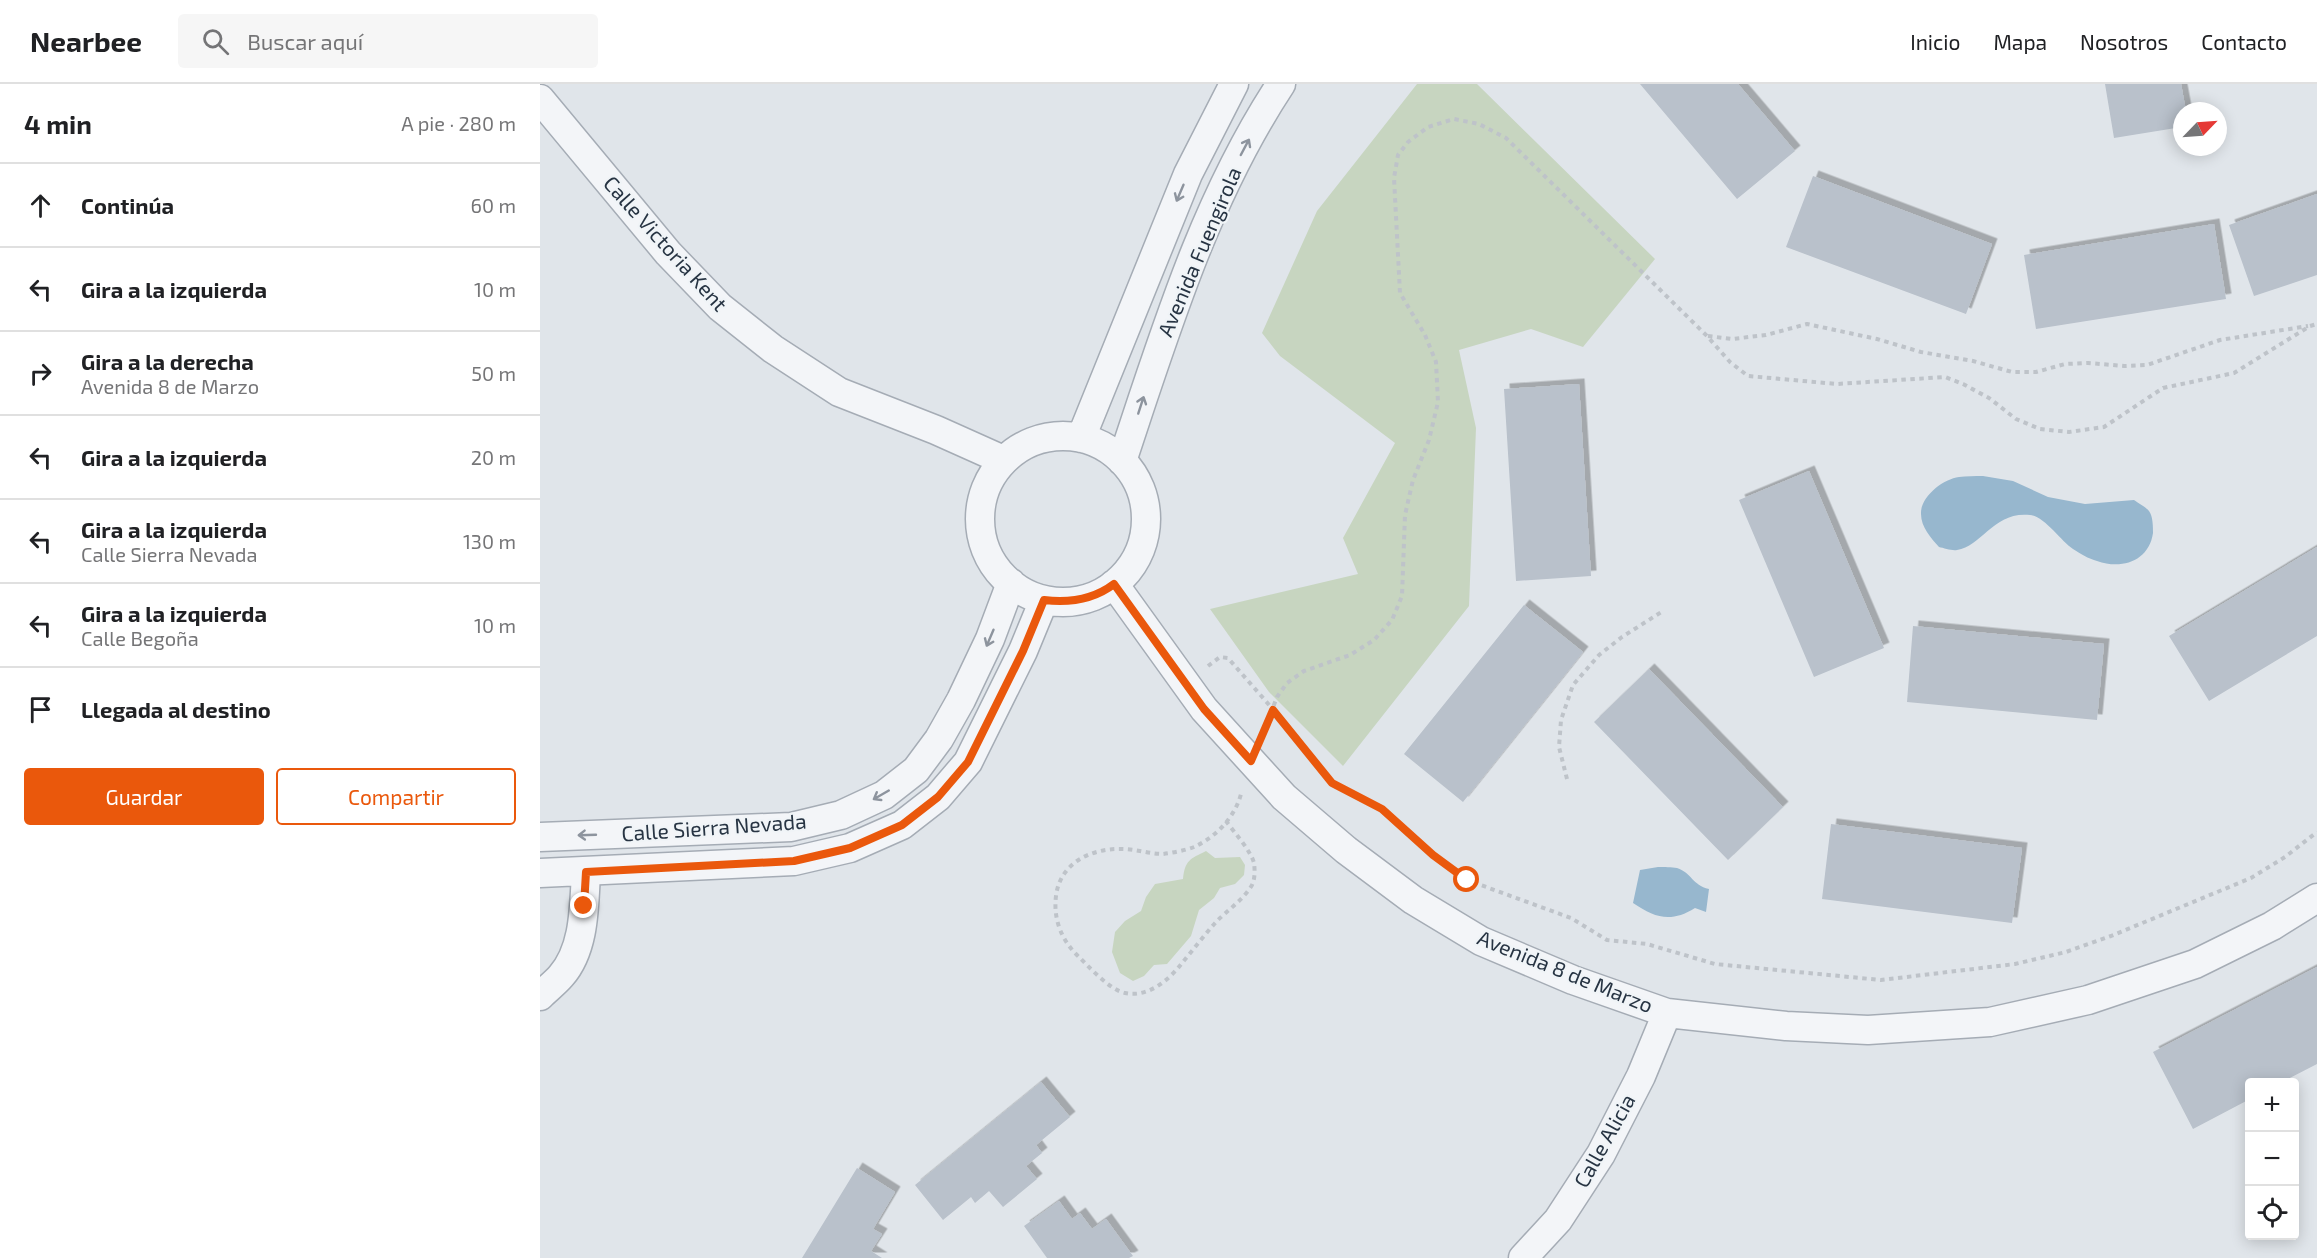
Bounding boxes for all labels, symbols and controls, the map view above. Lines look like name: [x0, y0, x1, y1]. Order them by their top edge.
search box: [178, 14, 598, 68]
text: Nearbee: [30, 24, 142, 58]
icon: search: [199, 25, 232, 58]
text: Buscar aquí: [247, 28, 363, 54]
text: Inicio: [1910, 29, 1960, 54]
text: Mapa: [1993, 29, 2047, 54]
text: Nosotros: [2080, 29, 2168, 54]
text: Contacto: [2201, 29, 2287, 54]
north arrow: [2173, 102, 2227, 156]
text: 4 min: [24, 108, 92, 139]
text: A pie · 280 m: [401, 111, 516, 135]
one-way arrow: [1239, 139, 1251, 156]
street label: Avenida Fuengirola: [1152, 163, 1246, 340]
street label: Calle Victoria Kent: [599, 170, 733, 316]
one-way arrow: [1174, 183, 1185, 201]
icon: ahead: [24, 189, 57, 222]
text: Continúa: [81, 192, 174, 218]
text: 60 m: [471, 193, 516, 217]
icon: left: [24, 273, 57, 306]
text: Gira a la izquierda: [81, 276, 267, 302]
text: 10 m: [474, 277, 516, 301]
text: Gira a la derecha: [81, 348, 254, 374]
icon: right: [24, 357, 57, 390]
text: 50 m: [471, 361, 516, 385]
text: Avenida 8 de Marzo: [81, 374, 259, 398]
one-way arrow: [1136, 396, 1147, 415]
icon: left: [24, 441, 57, 474]
text: Gira a la izquierda: [81, 444, 267, 470]
text: 20 m: [471, 445, 516, 469]
text: Gira a la izquierda: [81, 516, 267, 542]
icon: left: [24, 525, 57, 558]
text: 130 m: [463, 529, 516, 553]
text: Calle Sierra Nevada: [81, 542, 258, 566]
text: Gira a la izquierda: [81, 600, 267, 626]
icon: left: [24, 609, 57, 642]
text: 10 m: [474, 613, 516, 637]
text: Calle Begoña: [81, 626, 199, 650]
one-way arrow: [984, 628, 995, 647]
icon: arrive: [24, 693, 57, 726]
text: Llegada al destino: [81, 696, 271, 722]
button: Guardar: [24, 768, 264, 825]
button: Compartir: [276, 768, 516, 825]
one-way arrow: [873, 789, 890, 801]
street label: Calle Sierra Nevada: [621, 808, 807, 845]
one-way arrow: [578, 830, 598, 841]
route start: [1453, 866, 1479, 892]
route end: [570, 892, 596, 918]
street label: Avenida 8 de Marzo: [1474, 924, 1657, 1017]
map controls: [2245, 1078, 2299, 1240]
button: +: [2245, 1078, 2299, 1132]
street label: Calle Alicia: [1568, 1089, 1640, 1191]
button: −: [2245, 1132, 2299, 1186]
button: locate: [2245, 1186, 2299, 1240]

